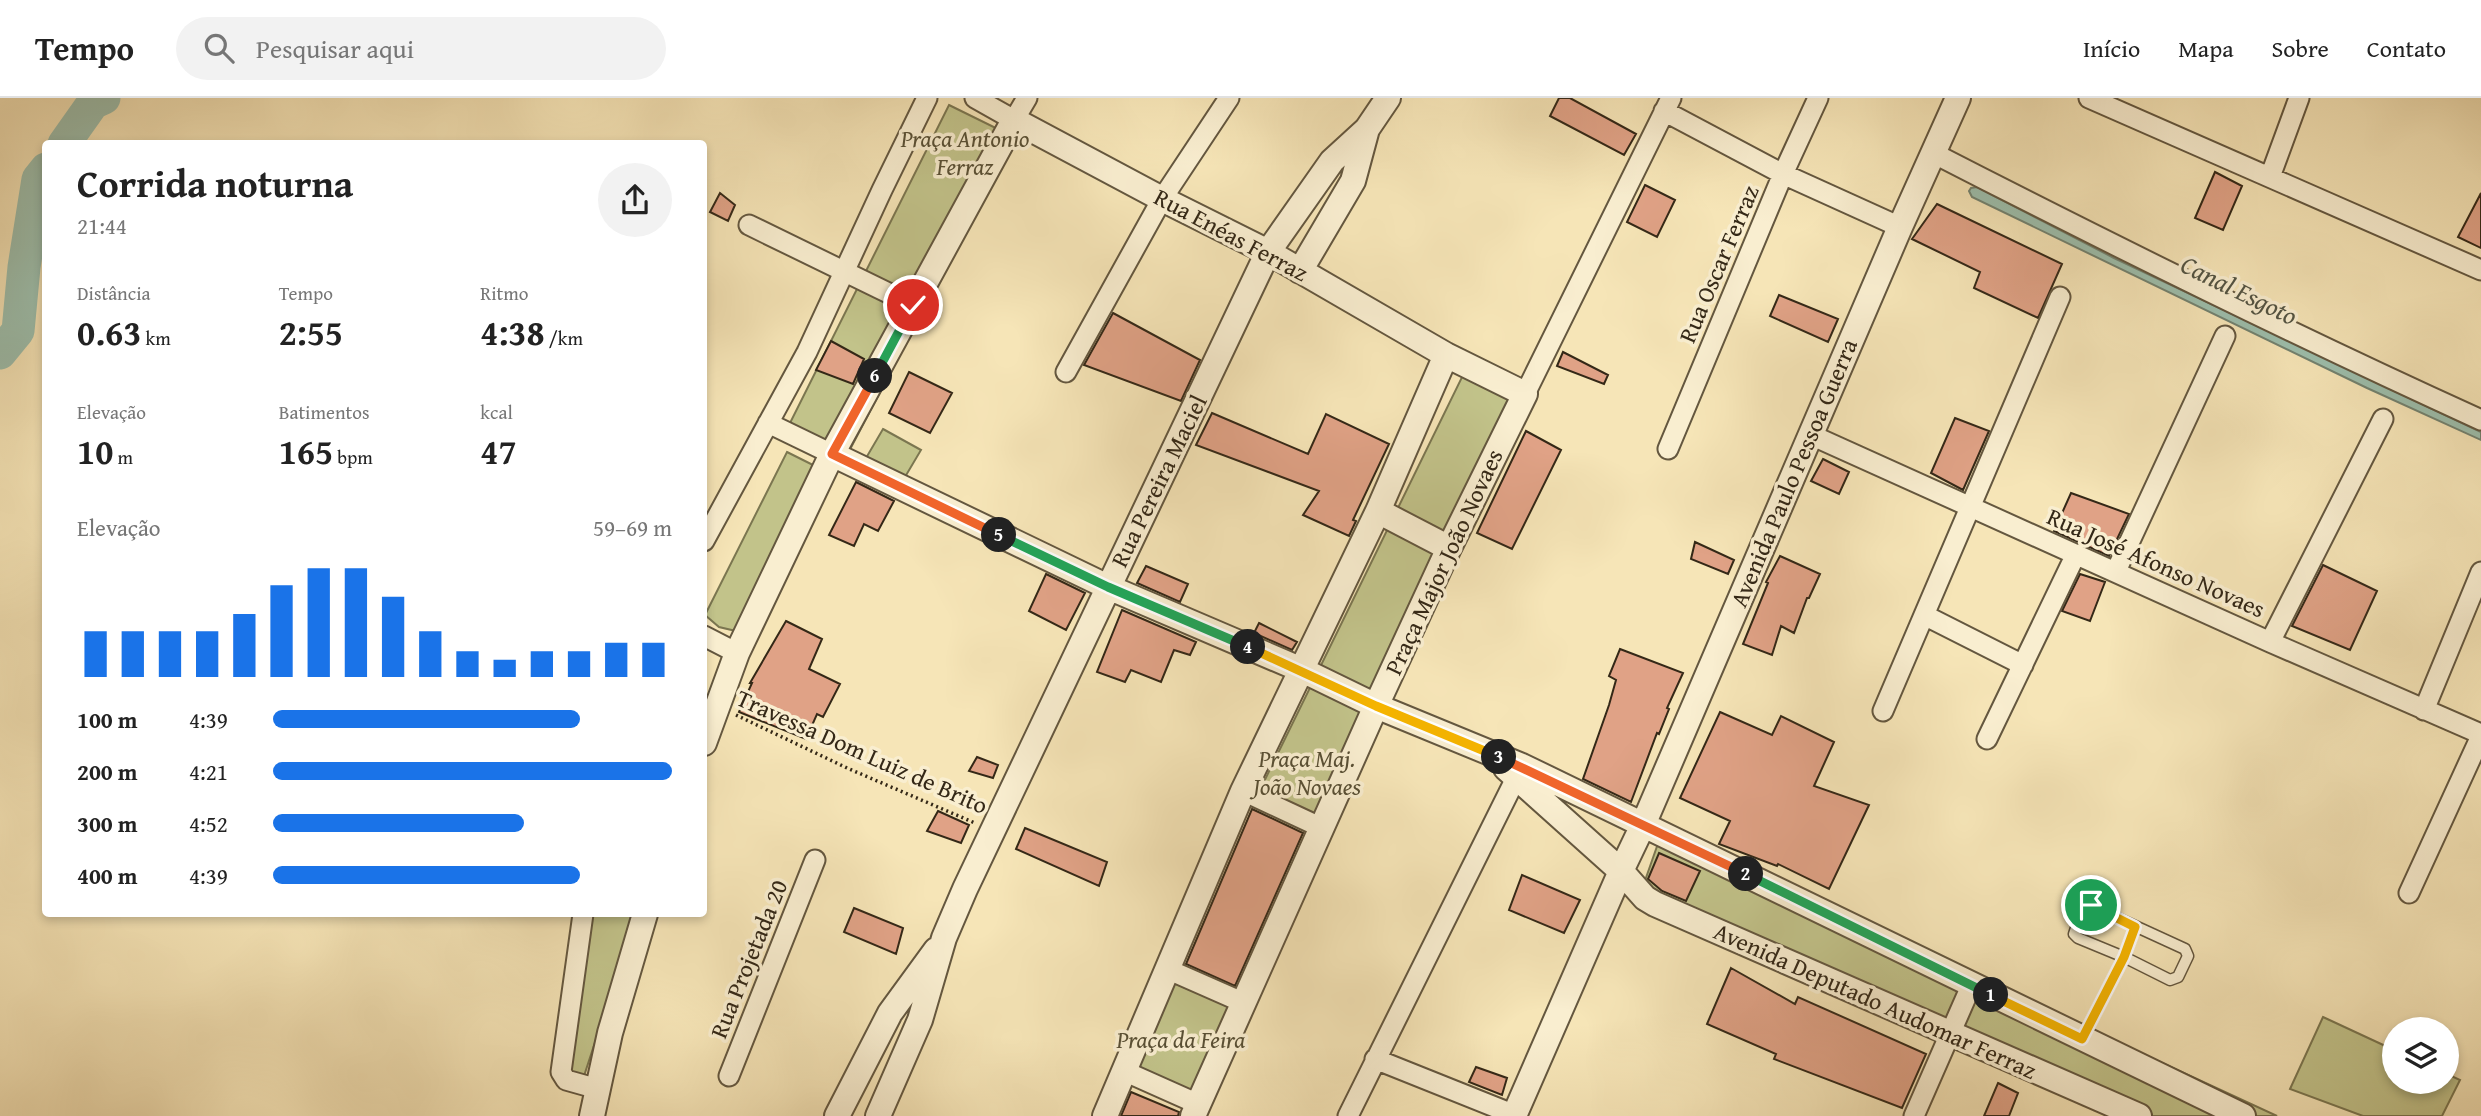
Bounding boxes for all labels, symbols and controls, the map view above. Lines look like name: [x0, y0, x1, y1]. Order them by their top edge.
search box: [176, 17, 666, 80]
text: Tempo: [35, 24, 134, 72]
icon: search: [200, 29, 238, 67]
text: Pesquisar aqui: [256, 29, 414, 68]
text: Início: [2083, 31, 2140, 66]
text: Mapa: [2178, 31, 2234, 66]
text: Sobre: [2272, 31, 2329, 66]
text: Contato: [2367, 31, 2446, 66]
park label: Praça Antonio Ferraz: [900, 121, 1029, 184]
text: Corrida noturna: [77, 155, 353, 211]
button: share: [598, 163, 672, 237]
street label: Rua Enéas Ferraz: [1148, 179, 1314, 290]
street label: Rua Oscar Ferraz: [1670, 180, 1767, 348]
text: 21:44: [77, 209, 127, 242]
water label: Canal Esgoto: [2174, 245, 2304, 335]
pin: [883, 275, 943, 335]
text: Distância: [77, 279, 151, 307]
text: Tempo: [279, 279, 333, 307]
text: Ritmo: [480, 279, 529, 307]
icon: check: [894, 286, 932, 324]
text: 0.63: [77, 307, 141, 358]
text: 2:55: [279, 307, 343, 358]
text: 4:38: [480, 307, 545, 358]
text: km: [141, 324, 171, 352]
text: /km: [545, 324, 583, 352]
street label: Avenida Paulo Pessoa Guerra: [1721, 333, 1866, 612]
pin: 6: [858, 358, 892, 394]
text: 6: [870, 361, 879, 389]
street label: Rua Pereira Maciel: [1102, 388, 1216, 573]
text: Elevação: [77, 398, 146, 426]
text: Batimentos: [279, 398, 370, 426]
text: kcal: [480, 398, 513, 426]
text: 10: [77, 426, 113, 477]
text: 165: [279, 426, 333, 477]
text: 47: [480, 426, 517, 477]
text: m: [113, 443, 133, 471]
text: bpm: [333, 443, 373, 471]
street label: Praça Major João Novaes: [1376, 443, 1511, 681]
street label: Rua José Afonso Novaes: [2042, 499, 2271, 626]
text: Elevação: [77, 511, 161, 544]
text: 59–69 m: [593, 511, 672, 544]
pin: 5: [982, 518, 1016, 552]
text: 5: [994, 520, 1003, 548]
pin: 4: [1230, 630, 1266, 664]
text: 4: [1243, 632, 1252, 660]
street label: Travessa Dom Luiz de Brito: [731, 680, 993, 823]
text: 100 m: [77, 703, 138, 736]
text: 4:39: [189, 703, 228, 736]
pin: 3: [1482, 740, 1516, 774]
park label: Praça Maj. João Novaes: [1249, 741, 1361, 804]
text: 3: [1494, 742, 1503, 770]
text: 200 m: [77, 755, 138, 788]
text: 4:21: [189, 755, 228, 788]
text: 300 m: [77, 807, 138, 840]
text: 4:52: [189, 807, 228, 840]
pin: 2: [1728, 856, 1764, 892]
text: 400 m: [77, 859, 138, 892]
text: 4:39: [189, 859, 228, 892]
text: 2: [1741, 859, 1750, 887]
street label: Rua Projetada 20: [701, 874, 796, 1043]
pin: [2061, 875, 2121, 935]
icon: arrive: [2072, 886, 2110, 924]
street label: Avenida Deputado Audomar Ferraz: [1708, 913, 2042, 1088]
pin: 1: [1974, 978, 2008, 1012]
text: 1: [1986, 980, 1995, 1008]
map controls: [2382, 1017, 2459, 1094]
button: layers: [2382, 1017, 2459, 1094]
park label: Praça da Feira: [1116, 1022, 1245, 1057]

